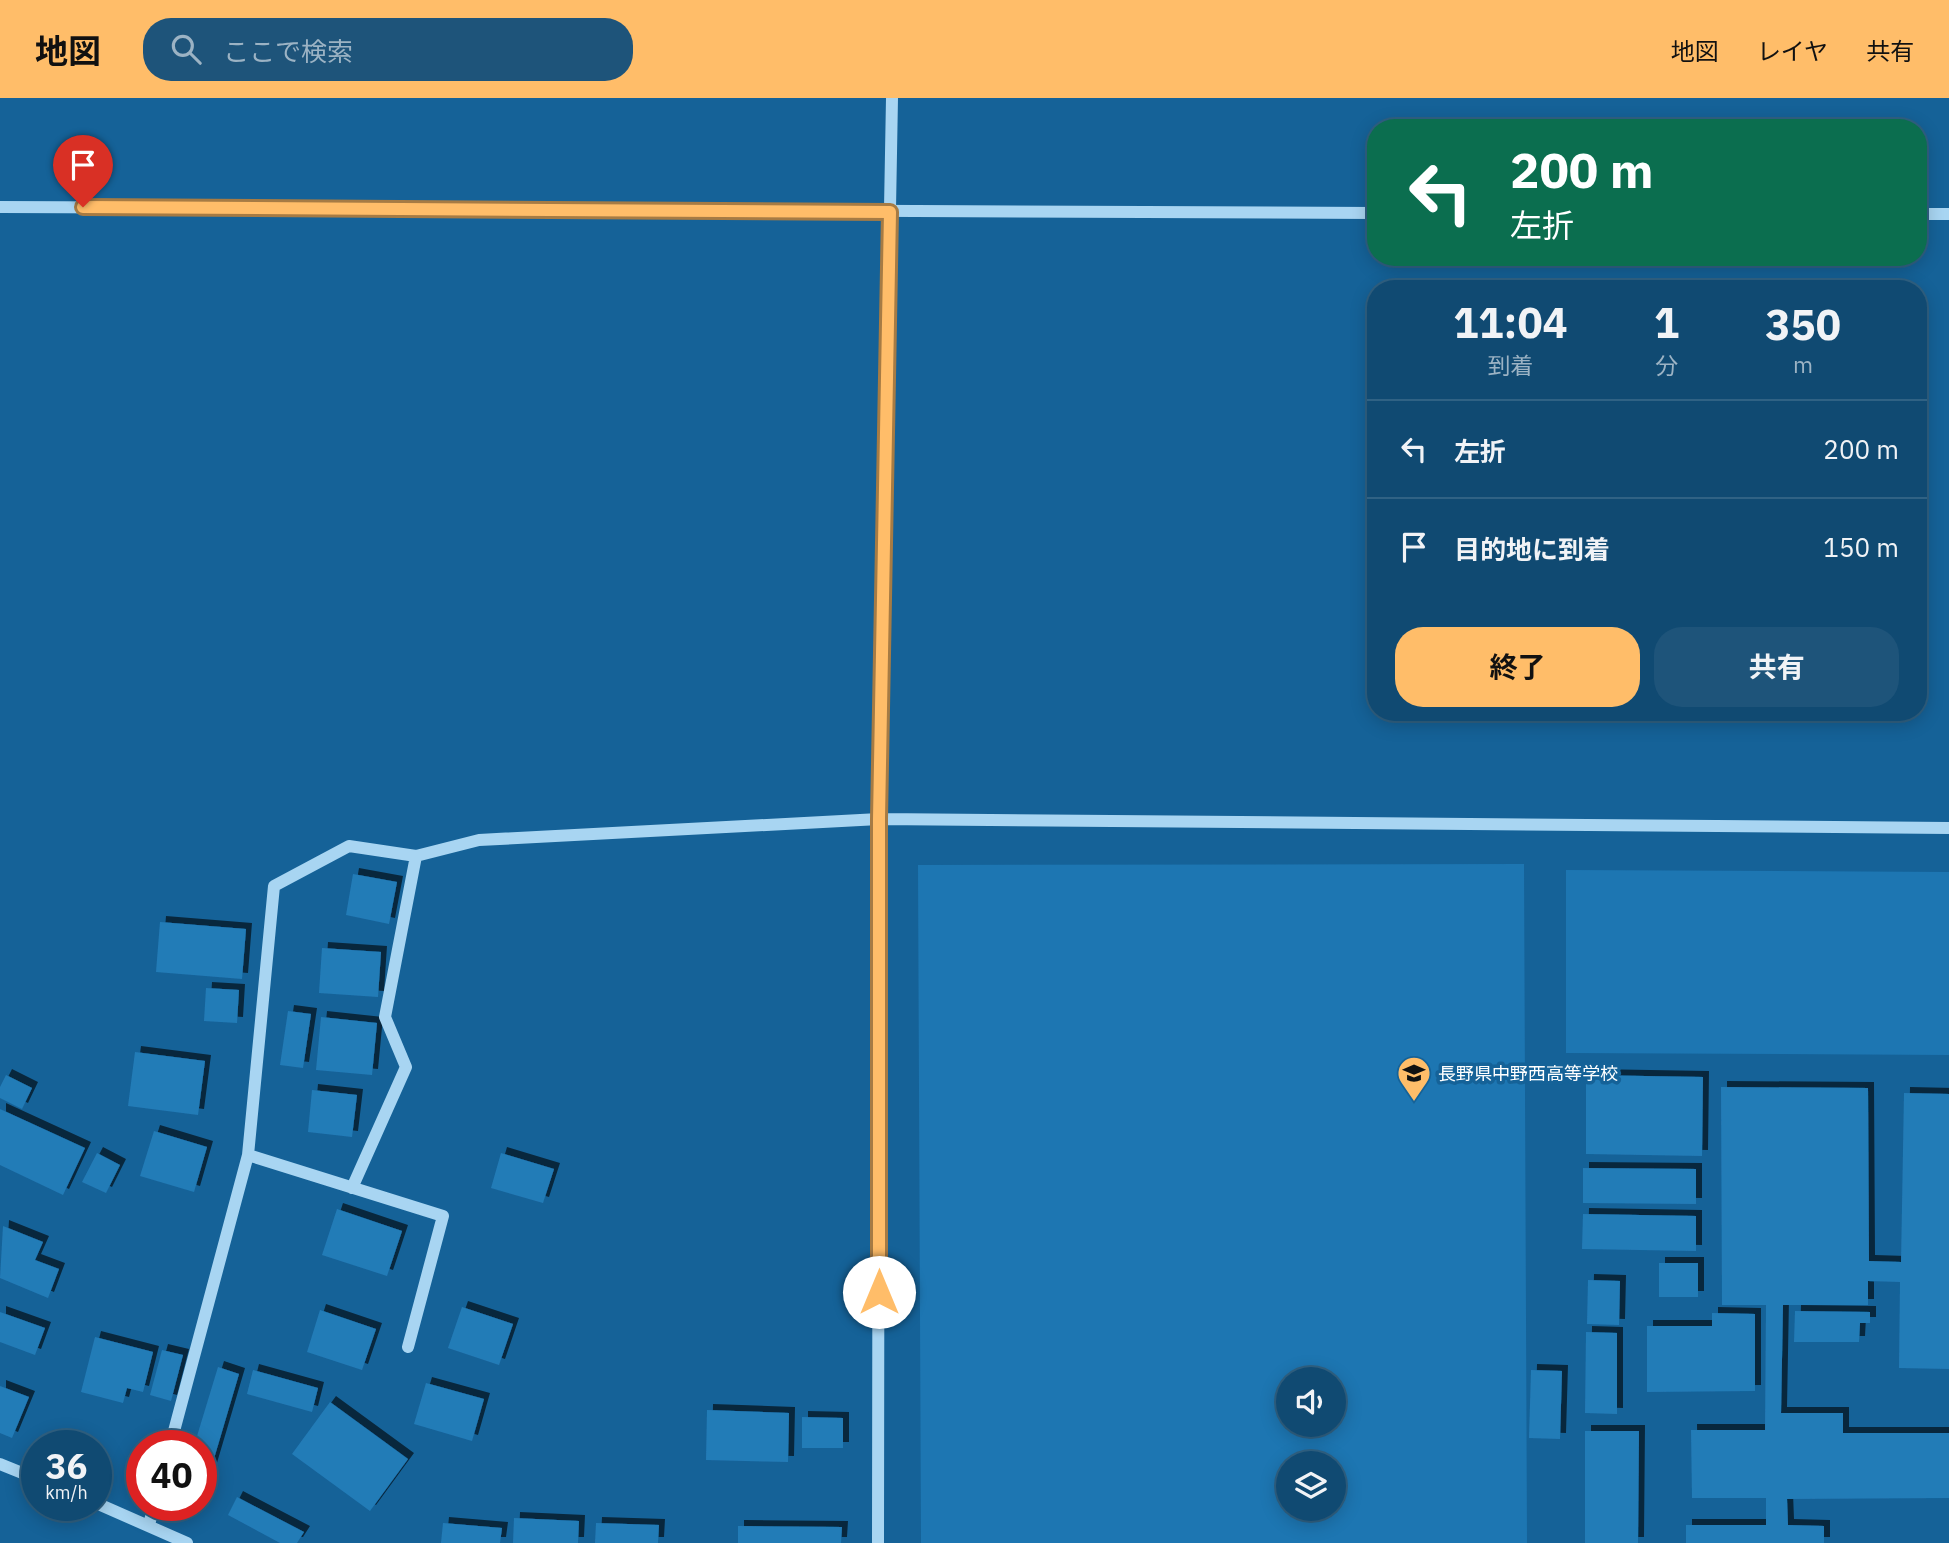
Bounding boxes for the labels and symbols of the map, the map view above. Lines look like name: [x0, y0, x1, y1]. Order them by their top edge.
pin: [53, 135, 113, 207]
school or university icon: 長野県中野西高等学校: [1395, 1054, 1433, 1103]
place label: 長野県中野西高等学校: [1438, 1062, 1618, 1085]
position arrow: [842, 1255, 916, 1329]
speed limit sign: 40: [126, 1430, 217, 1521]

